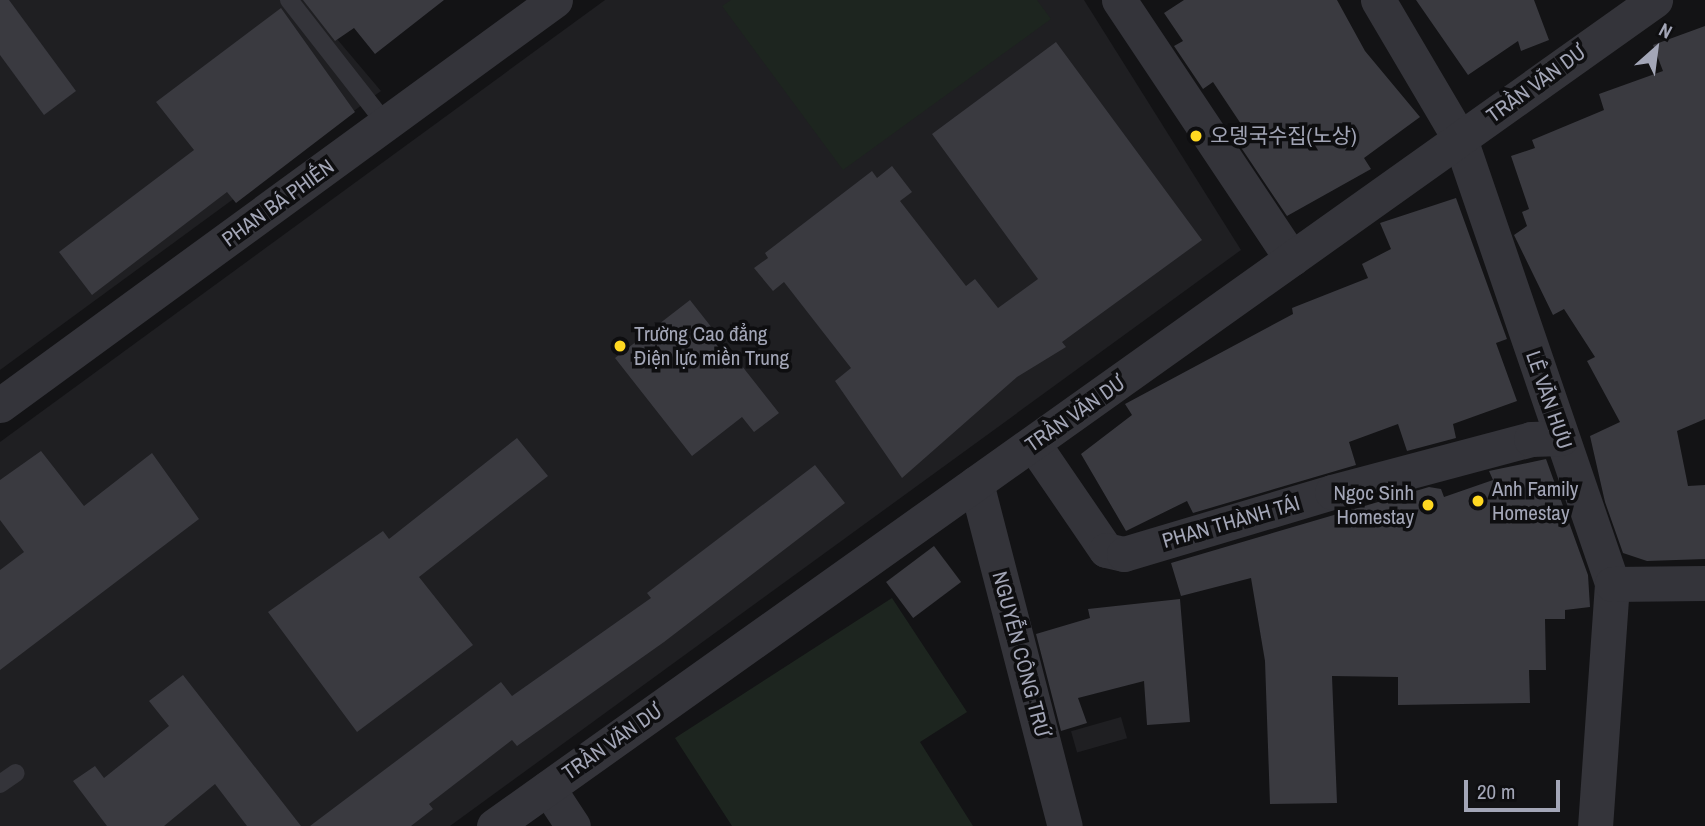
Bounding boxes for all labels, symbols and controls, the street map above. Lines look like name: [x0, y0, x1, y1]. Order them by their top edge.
north arrow: [1621, 14, 1691, 84]
text: N: [1655, 16, 1677, 45]
street label: TRẦN VĂN DƯ: [1482, 40, 1590, 128]
place label: 오뎅국수집(노상): [1210, 123, 1357, 149]
marker: 오뎅국수집(노상): [1188, 128, 1204, 144]
street label: PHAN BÁ PHIẾN: [217, 154, 339, 252]
place label: Trường Cao đẳng Điện lực miền Trung: [634, 321, 789, 371]
marker: Trường Cao đẳng Điện lực miền Trung: [612, 338, 628, 354]
street label: LÊ VĂN HƯU: [1520, 348, 1578, 452]
street label: TRẦN VĂN DƯ: [1020, 371, 1130, 457]
place label: Anh Family Homestay: [1492, 476, 1578, 526]
place label: Ngọc Sinh Homestay: [1334, 480, 1414, 530]
street label: PHAN THÀNH TÁI: [1159, 490, 1303, 554]
marker: Anh Family Homestay: [1470, 493, 1486, 509]
marker: Ngọc Sinh Homestay: [1420, 497, 1436, 513]
street label: NGUYỄN CÔNG TRỨ: [987, 568, 1055, 740]
street label: TRẦN VĂN DƯ: [557, 699, 667, 785]
scale bar: [1467, 766, 1563, 810]
text: 20 m: [1477, 777, 1515, 806]

